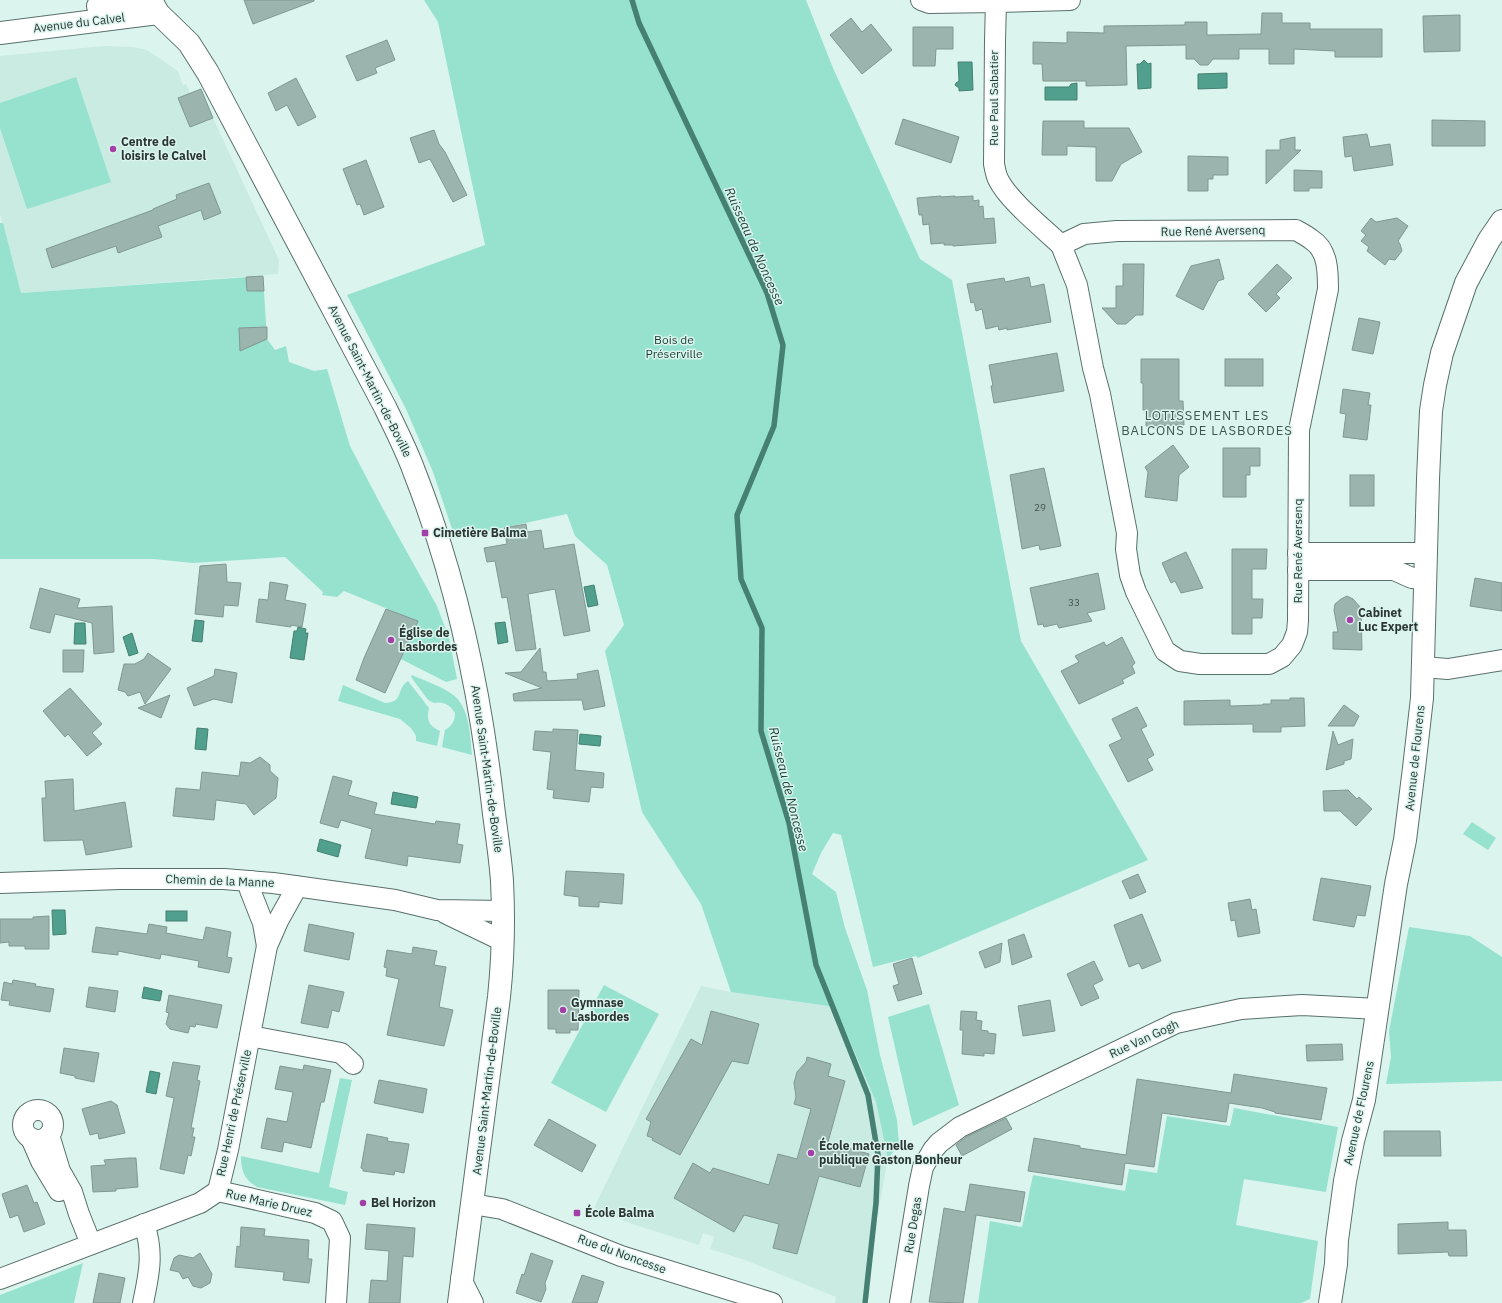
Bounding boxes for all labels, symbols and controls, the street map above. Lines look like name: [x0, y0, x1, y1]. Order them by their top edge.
street label: Avenue du Calvel: [32, 9, 126, 36]
street label: Rue Paul Sabatier: [986, 50, 1001, 146]
place label: Centre de loisirs le Calvel: [121, 134, 207, 163]
marker: Centre de loisirs le Calvel: [108, 144, 118, 154]
water label: Ruisseau de Noncesse: [721, 184, 788, 308]
street label: Rue René Aversenq: [1161, 222, 1265, 239]
street label: Avenue Saint-Martin-de-Boville: [325, 302, 416, 460]
park label: Bois de Préserville: [645, 332, 703, 361]
district label: LOTISSEMENT LES BALCONS DE LASBORDES: [1121, 407, 1293, 439]
street label: Rue René Aversenq: [1290, 499, 1305, 603]
house number: 29: [1034, 501, 1046, 514]
place label: Cimetière Balma: [433, 525, 527, 540]
marker: Cimetière Balma: [420, 528, 430, 538]
house number: 33: [1068, 596, 1080, 609]
place label: Cabinet Luc Expert: [1358, 605, 1418, 634]
marker: Cabinet Luc Expert: [1345, 615, 1355, 625]
place label: Église de Lasbordes: [399, 624, 457, 654]
marker: Église de Lasbordes: [386, 635, 396, 645]
street label: Avenue Saint-Martin-de-Boville: [468, 684, 507, 854]
street label: Avenue de Flourens: [1401, 704, 1428, 812]
water label: Ruisseau de Noncesse: [765, 725, 812, 853]
street label: Chemin de la Manne: [165, 871, 275, 890]
place label: Gymnase Lasbordes: [571, 995, 629, 1024]
marker: Gymnase Lasbordes: [558, 1005, 568, 1015]
street label: Avenue Saint-Martin-de-Boville: [469, 1006, 504, 1176]
street label: Rue Van Gogh: [1107, 1016, 1181, 1061]
street label: Rue Henri de Préserville: [213, 1048, 254, 1178]
street label: Avenue de Flourens: [1340, 1059, 1377, 1166]
place label: École maternelle publique Gaston Bonheur: [819, 1137, 963, 1167]
marker: École maternelle publique Gaston Bonheur: [806, 1148, 816, 1158]
street label: Rue Marie Druez: [224, 1185, 314, 1220]
place label: Bel Horizon: [371, 1195, 436, 1210]
street label: Rue Degas: [901, 1195, 924, 1254]
marker: Bel Horizon: [358, 1198, 368, 1208]
place label: École Balma: [585, 1204, 654, 1220]
marker: École Balma: [572, 1208, 582, 1218]
street label: Rue du Noncesse: [576, 1231, 669, 1277]

